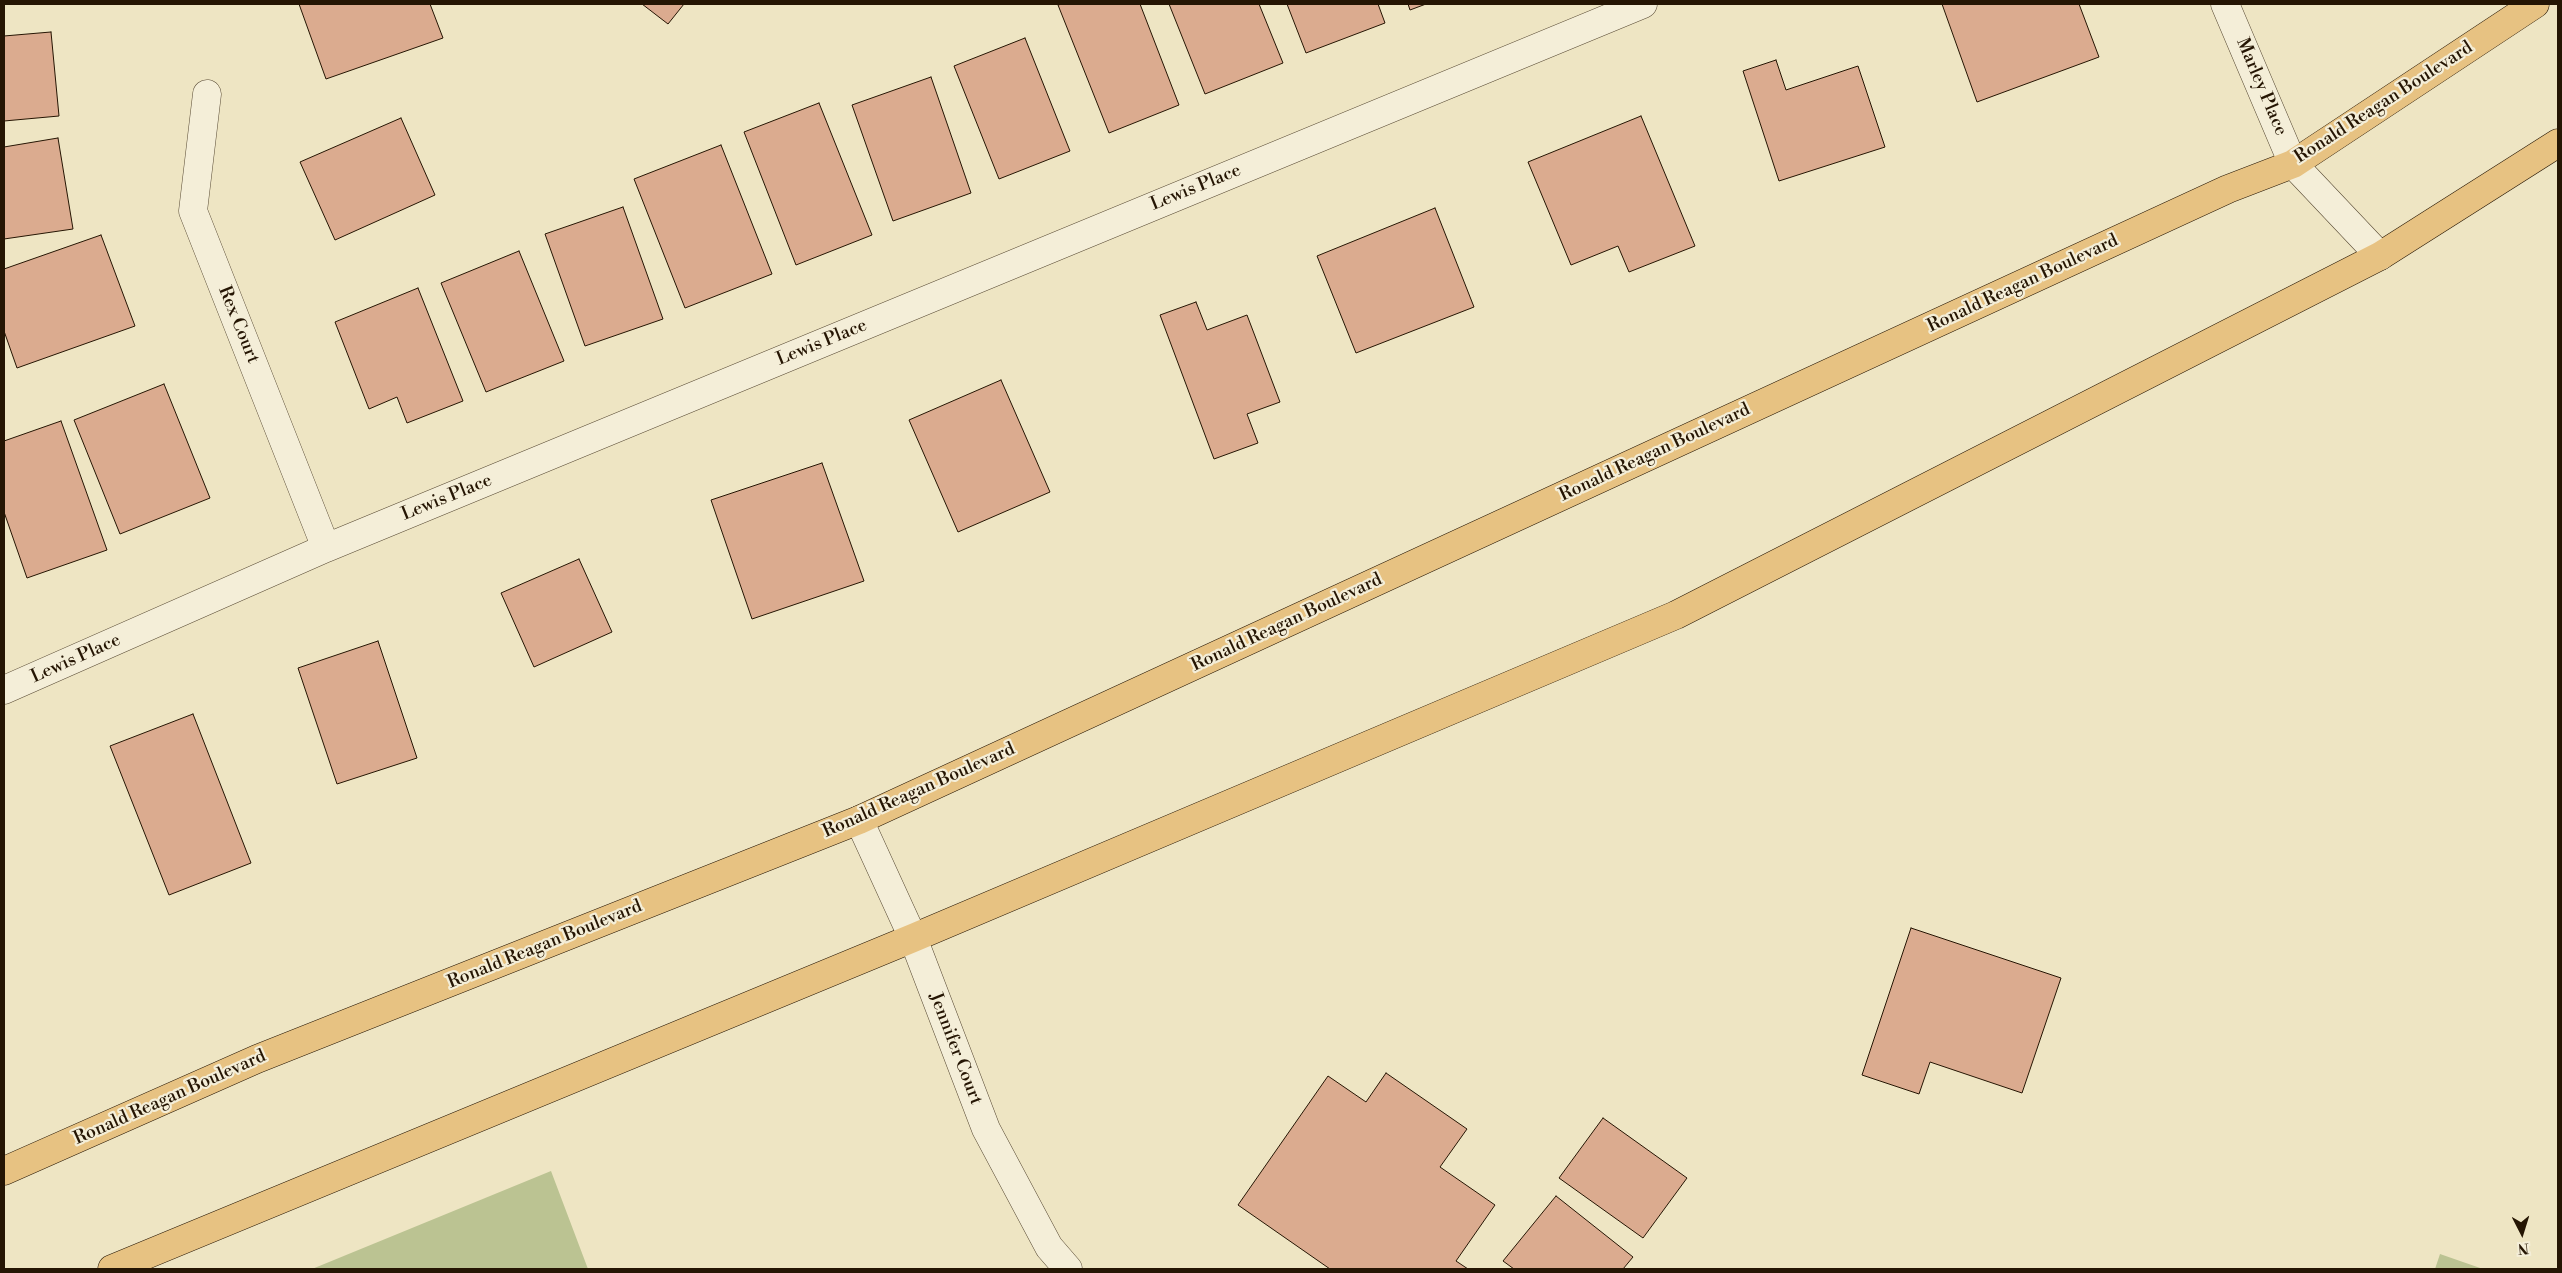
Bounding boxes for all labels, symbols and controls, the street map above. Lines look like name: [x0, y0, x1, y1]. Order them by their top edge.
street label: Marley Place: [2231, 35, 2291, 139]
street label: Ronald Reagan Boulevard: [2291, 37, 2477, 169]
street label: Lewis Place: [1148, 160, 1244, 216]
street label: Ronald Reagan Boulevard: [1924, 230, 2122, 338]
street label: Rex Court: [213, 283, 263, 367]
street label: Lewis Place: [774, 315, 870, 371]
street label: Ronald Reagan Boulevard: [1556, 399, 1754, 507]
street label: Lewis Place: [399, 470, 495, 526]
street label: Ronald Reagan Boulevard: [1188, 569, 1386, 677]
street label: Lewis Place: [28, 630, 124, 688]
street label: Ronald Reagan Boulevard: [820, 739, 1018, 843]
street label: Ronald Reagan Boulevard: [444, 896, 646, 994]
street label: Jennifer Court: [924, 990, 986, 1108]
street label: Ronald Reagan Boulevard: [71, 1046, 269, 1150]
north arrow: [2497, 1208, 2547, 1258]
text: N: [2517, 1238, 2530, 1257]

